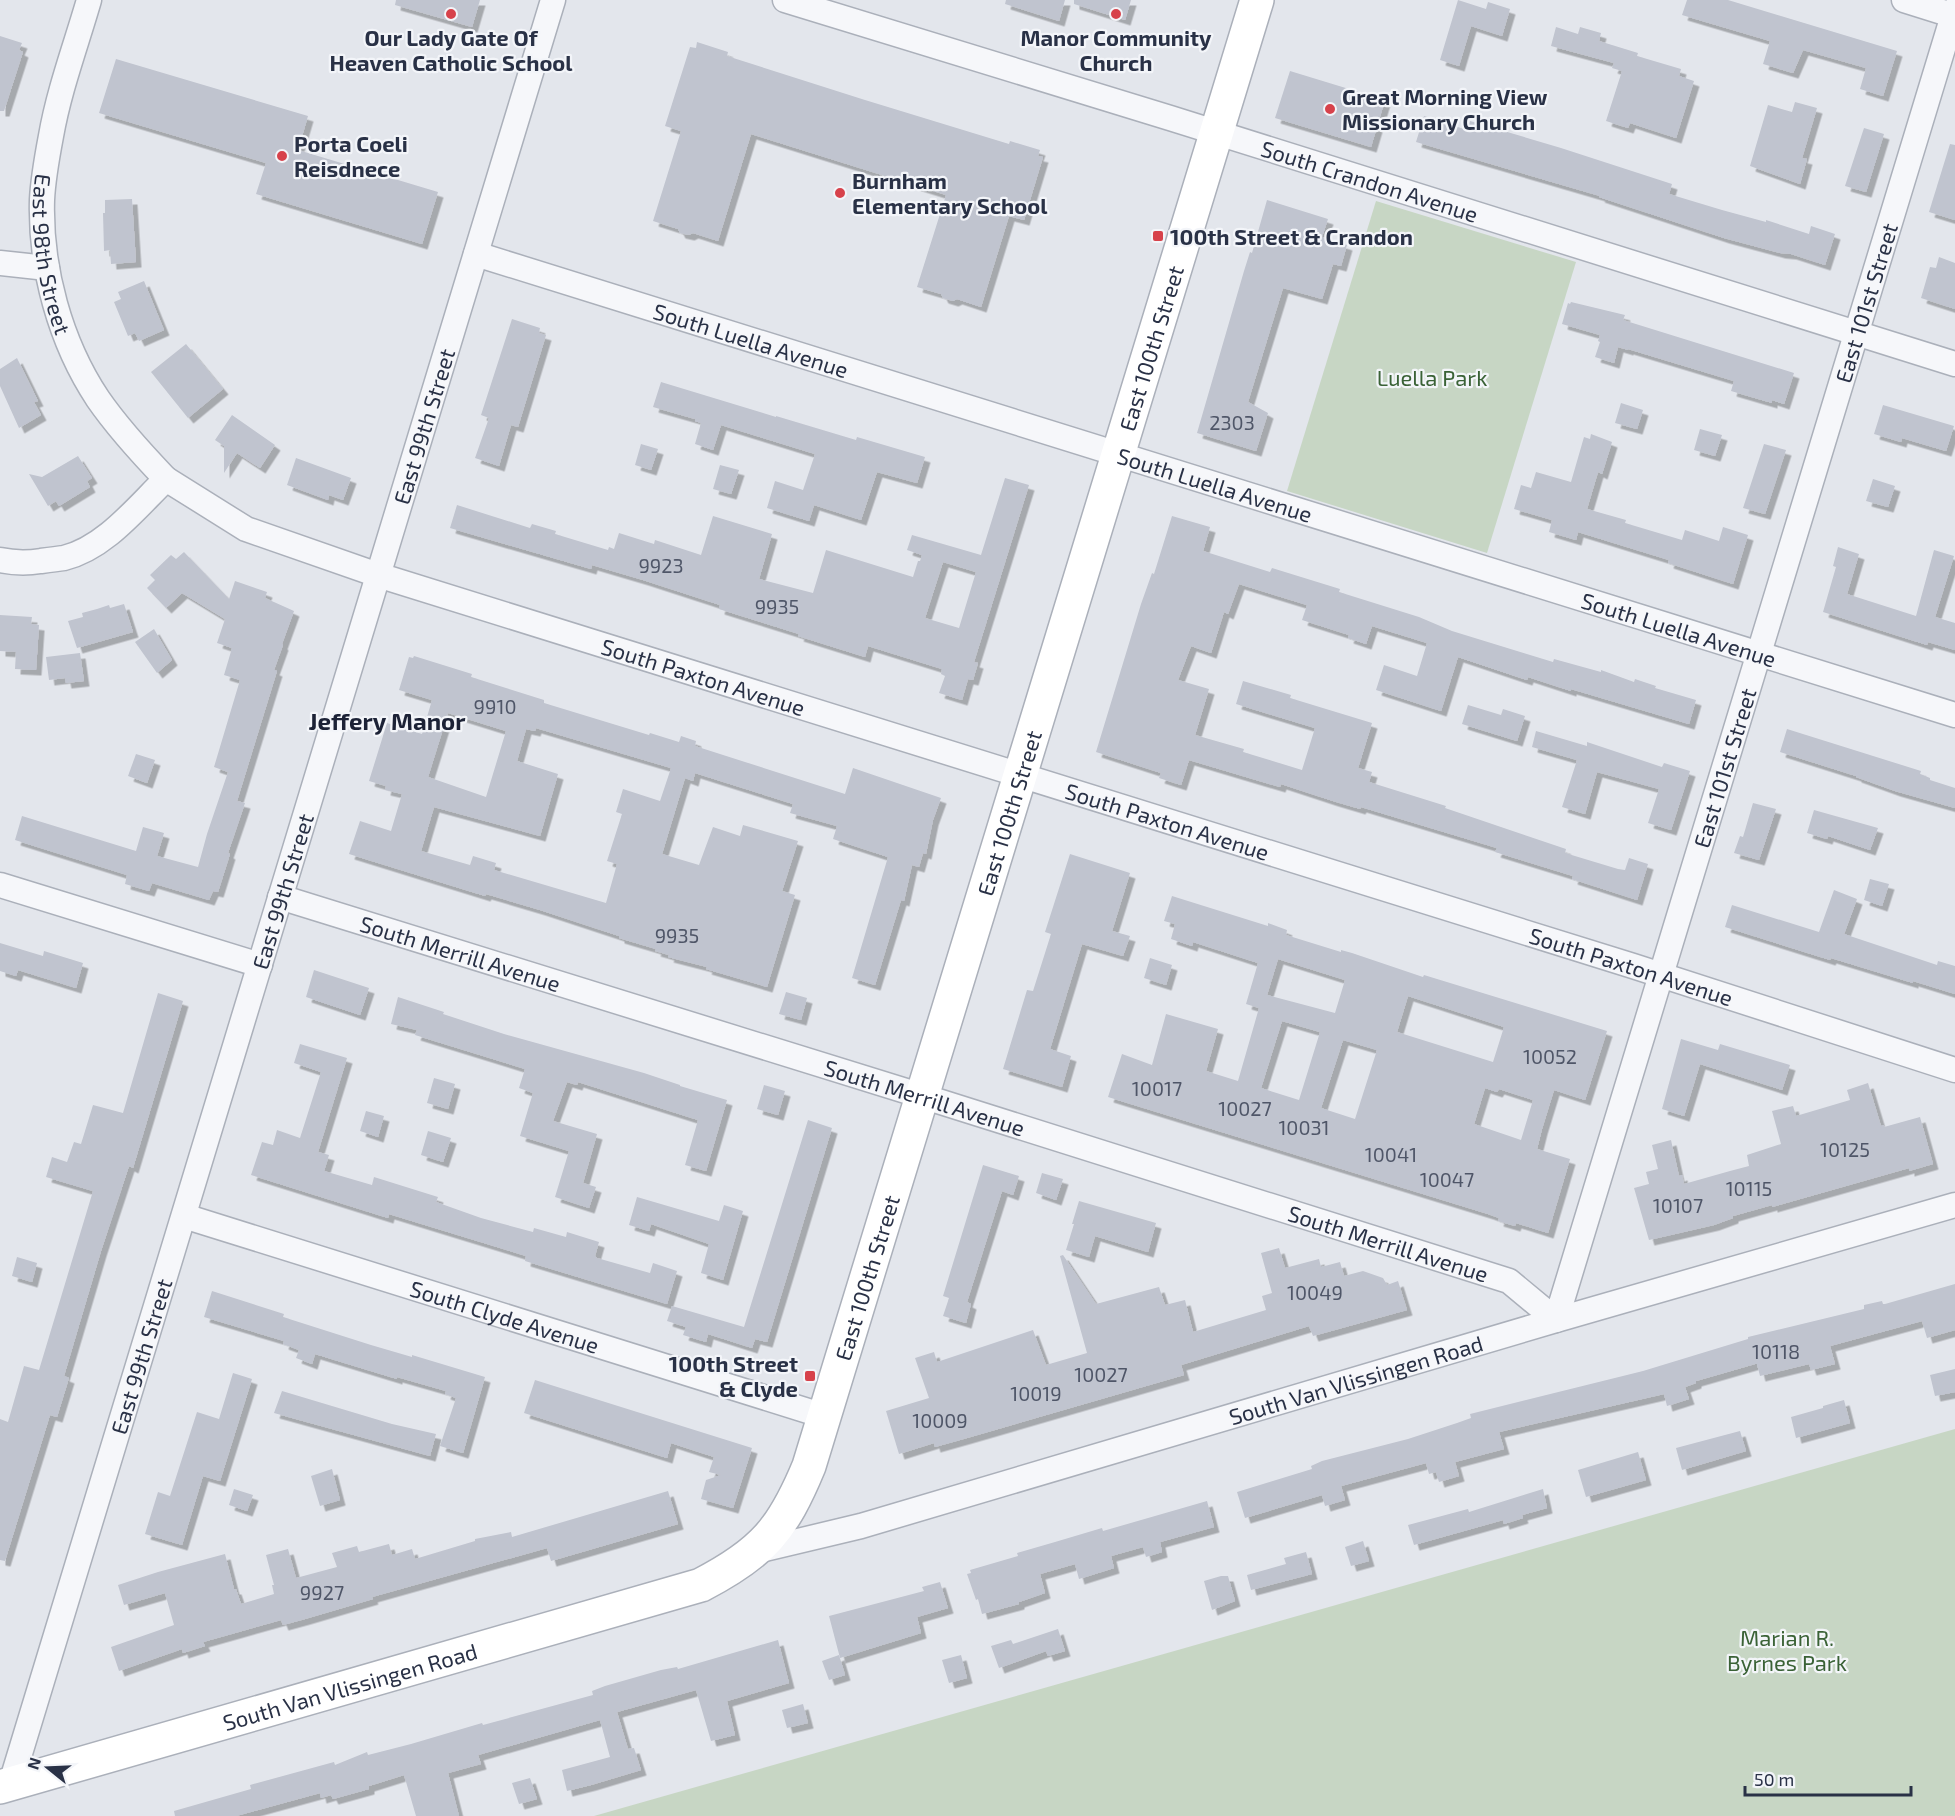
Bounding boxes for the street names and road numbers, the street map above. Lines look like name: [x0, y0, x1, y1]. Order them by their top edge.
street label: South Crandon Avenue: [1258, 134, 1481, 227]
street label: East 98th Street: [29, 173, 77, 338]
street label: East 101st Street: [1829, 220, 1902, 386]
street label: East 100th Street: [1113, 262, 1188, 434]
street label: South Luella Avenue: [650, 297, 851, 382]
street label: East 99th Street: [388, 345, 459, 507]
street label: South Luella Avenue: [1114, 442, 1315, 527]
street label: South Luella Avenue: [1578, 586, 1779, 671]
street label: South Paxton Avenue: [598, 632, 808, 720]
street label: East 101st Street: [1688, 685, 1761, 851]
street label: East 100th Street: [971, 727, 1046, 899]
street label: South Paxton Avenue: [1062, 777, 1272, 865]
street label: East 99th Street: [246, 810, 318, 972]
street label: South Merrill Avenue: [357, 910, 564, 996]
street label: South Paxton Avenue: [1526, 922, 1736, 1010]
street label: South Merrill Avenue: [821, 1054, 1028, 1141]
street label: East 100th Street: [829, 1192, 904, 1363]
street label: South Merrill Avenue: [1285, 1199, 1492, 1287]
street label: East 99th Street: [105, 1275, 177, 1437]
street label: South Clyde Avenue: [407, 1275, 602, 1358]
street label: South Van Vlissingen Road: [1226, 1329, 1486, 1429]
street label: South Van Vlissingen Road: [220, 1637, 480, 1735]

